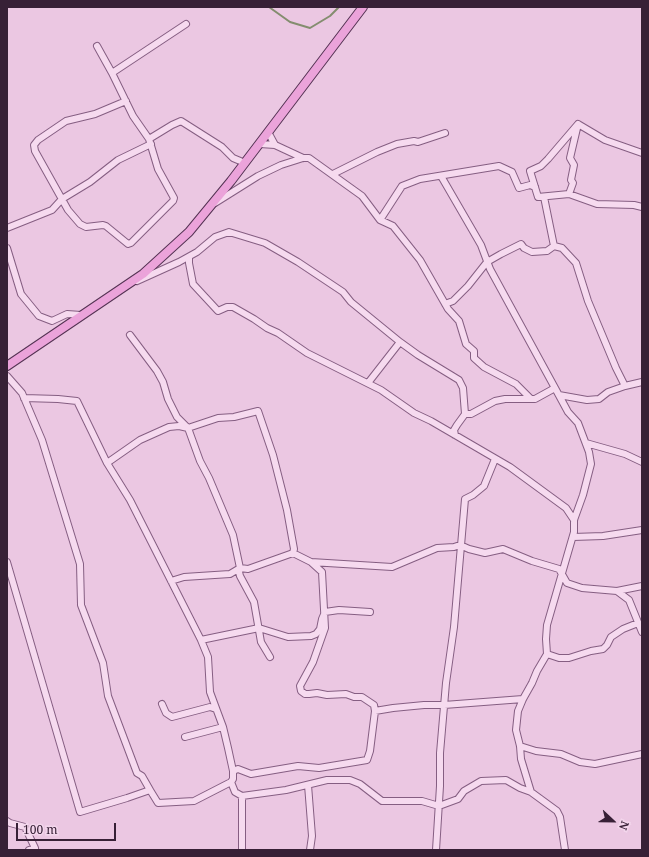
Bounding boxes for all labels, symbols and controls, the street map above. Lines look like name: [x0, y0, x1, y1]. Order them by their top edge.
north arrow: [593, 801, 633, 841]
scale bar: [18, 815, 118, 841]
text: N: [616, 819, 633, 833]
text: 100 m: [23, 821, 58, 838]

